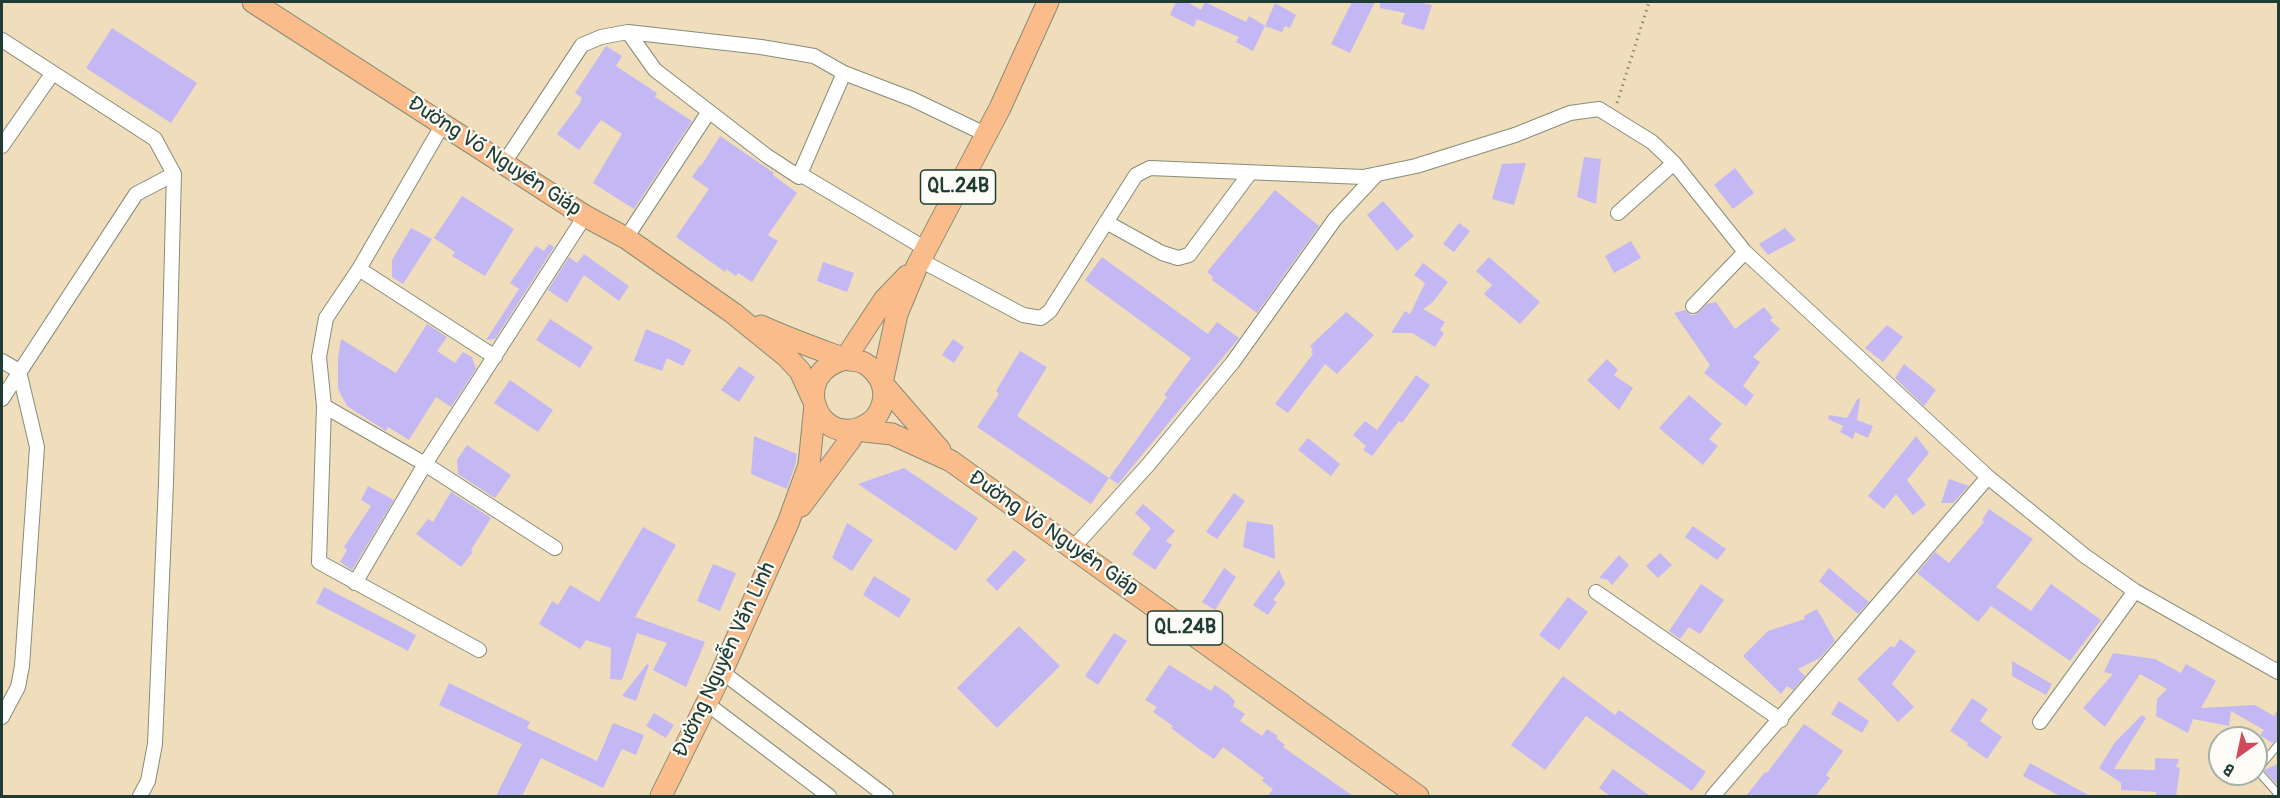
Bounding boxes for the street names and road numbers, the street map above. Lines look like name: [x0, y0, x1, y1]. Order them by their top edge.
street label: Đường Võ Nguyên Giáp: [403, 91, 585, 223]
road number: QL.24B: [920, 170, 996, 204]
street label: Đường Võ Nguyên Giáp: [963, 466, 1143, 602]
street label: Đường Nguyễn Văn Linh: [669, 558, 781, 762]
road number: QL.24B: [1148, 611, 1222, 645]

